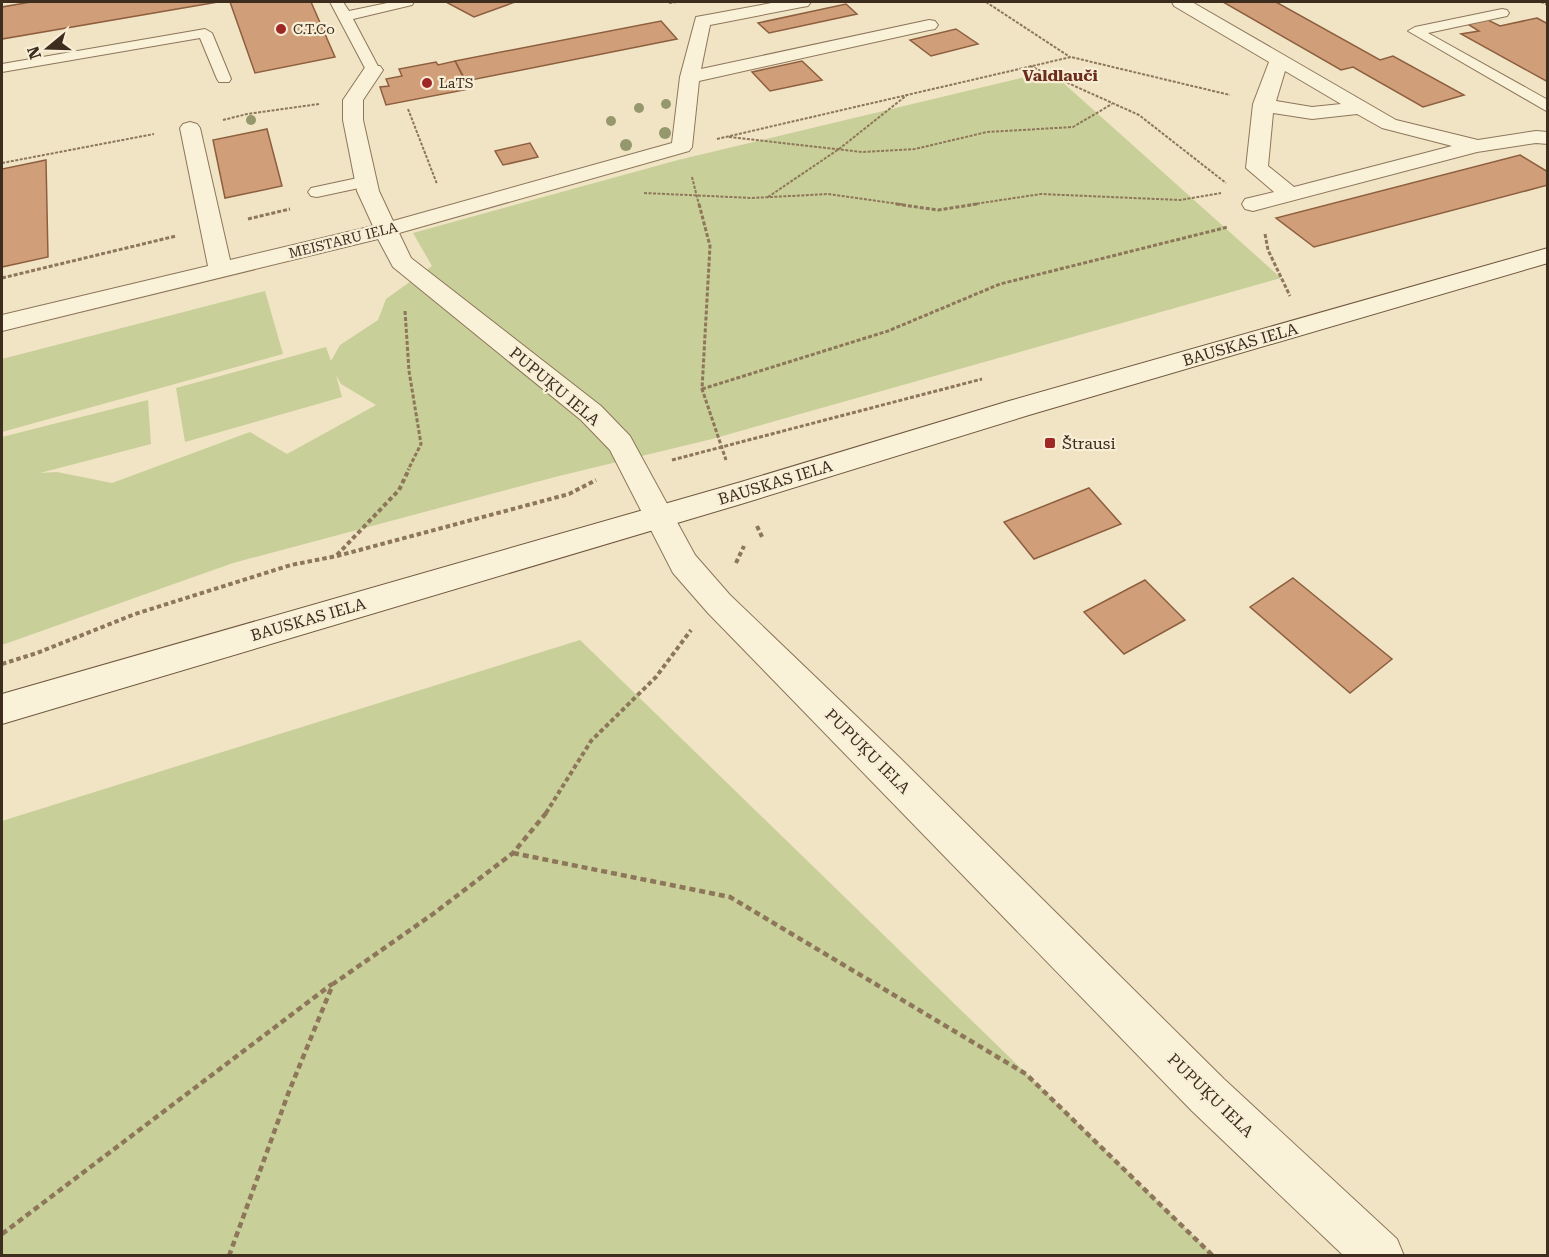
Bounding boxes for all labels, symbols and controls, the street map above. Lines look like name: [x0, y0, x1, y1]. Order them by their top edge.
north arrow: [18, 18, 78, 78]
place label: C.T.Co: [293, 21, 335, 37]
marker: C.T.Co: [274, 22, 288, 36]
text: N: [23, 44, 45, 62]
district label: Valdlauči: [1022, 66, 1098, 85]
place label: LaTS: [439, 75, 474, 91]
marker: LaTS: [420, 76, 434, 90]
street label: MEISTARU IELA: [287, 219, 399, 261]
street label: BAUSKAS IELA: [1180, 319, 1301, 370]
street label: PUPUĶU IELA: [505, 343, 604, 431]
place label: Štrausi: [1062, 434, 1116, 453]
marker: Štrausi: [1043, 436, 1057, 450]
street label: BAUSKAS IELA: [716, 456, 835, 509]
street label: BAUSKAS IELA: [248, 594, 369, 645]
street label: PUPUĶU IELA: [821, 705, 915, 799]
street label: PUPUĶU IELA: [1163, 1050, 1258, 1142]

